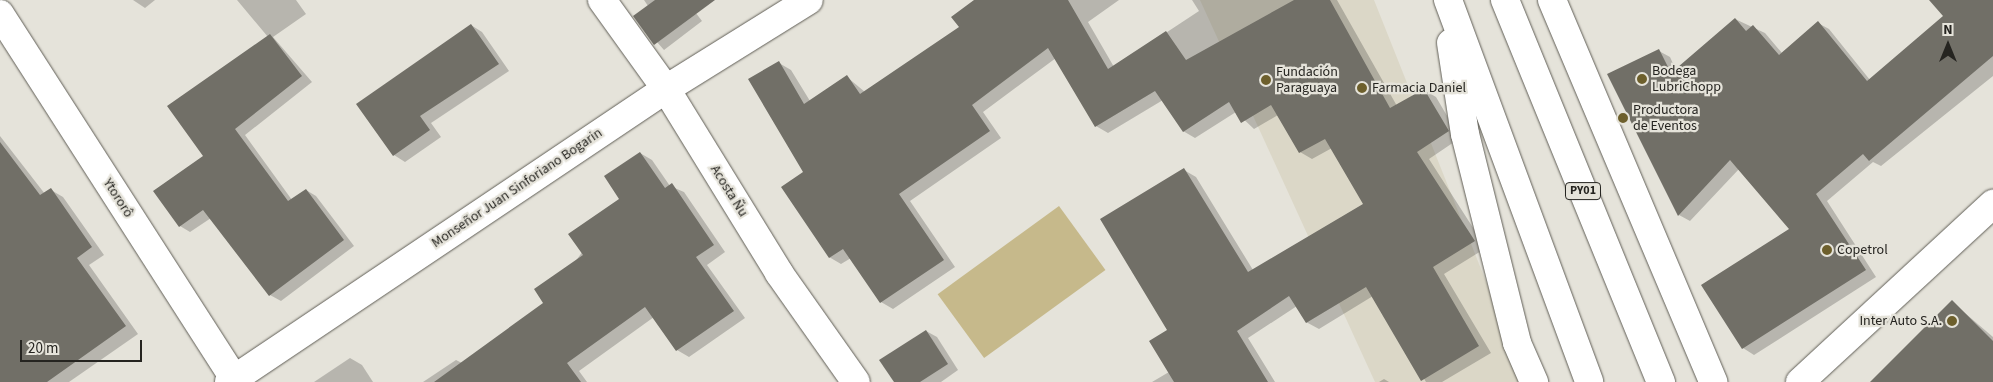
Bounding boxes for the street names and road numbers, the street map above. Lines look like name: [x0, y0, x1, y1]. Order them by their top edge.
street label: Monseñor Juan Sinforiano Bogarin: [429, 125, 605, 251]
street label: Acosta Ñu: [707, 162, 751, 220]
street label: Ytororô: [99, 175, 137, 221]
road number: PY01: [1564, 182, 1602, 200]

